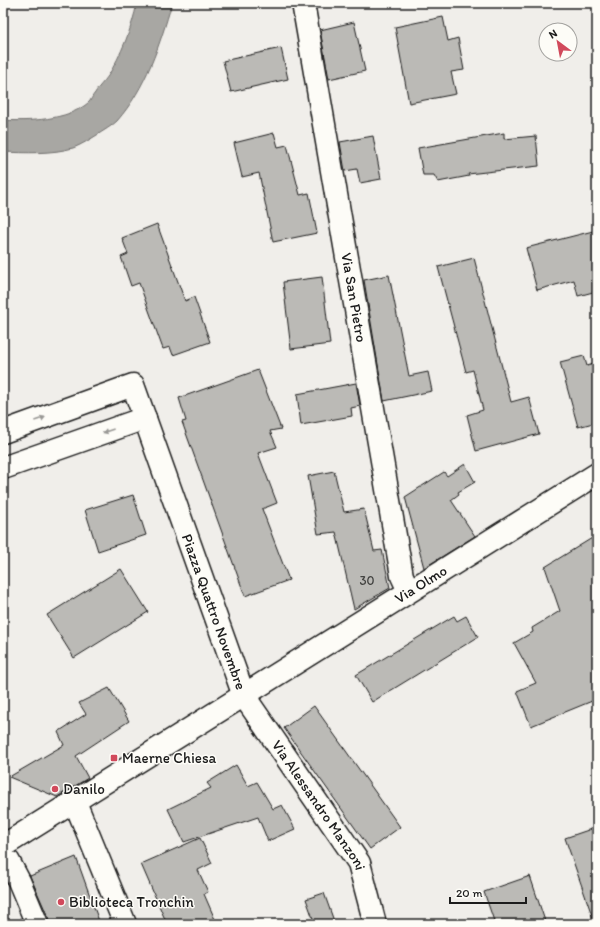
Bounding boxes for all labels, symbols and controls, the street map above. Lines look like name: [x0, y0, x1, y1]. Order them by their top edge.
north arrow: [538, 22, 578, 62]
text: N: [546, 26, 560, 41]
street label: Via San Pietro: [337, 251, 370, 344]
one-way arrow: [34, 416, 46, 422]
one-way arrow: [102, 428, 114, 434]
street label: Piazza Quattro Novembre: [178, 531, 250, 692]
street label: Via Olmo: [391, 561, 450, 607]
house number: 30: [359, 573, 375, 588]
street label: Via Alessandro Manzoni: [268, 737, 369, 872]
place label: Maerne Chiesa: [122, 749, 217, 767]
marker: Maerne Chiesa: [109, 753, 119, 763]
place label: Danilo: [63, 780, 105, 798]
marker: Danilo: [50, 784, 60, 794]
scale bar: [450, 879, 526, 905]
text: 20 m: [456, 886, 483, 900]
place label: Biblioteca Tronchin: [69, 893, 194, 911]
marker: Biblioteca Tronchin: [56, 897, 66, 907]

